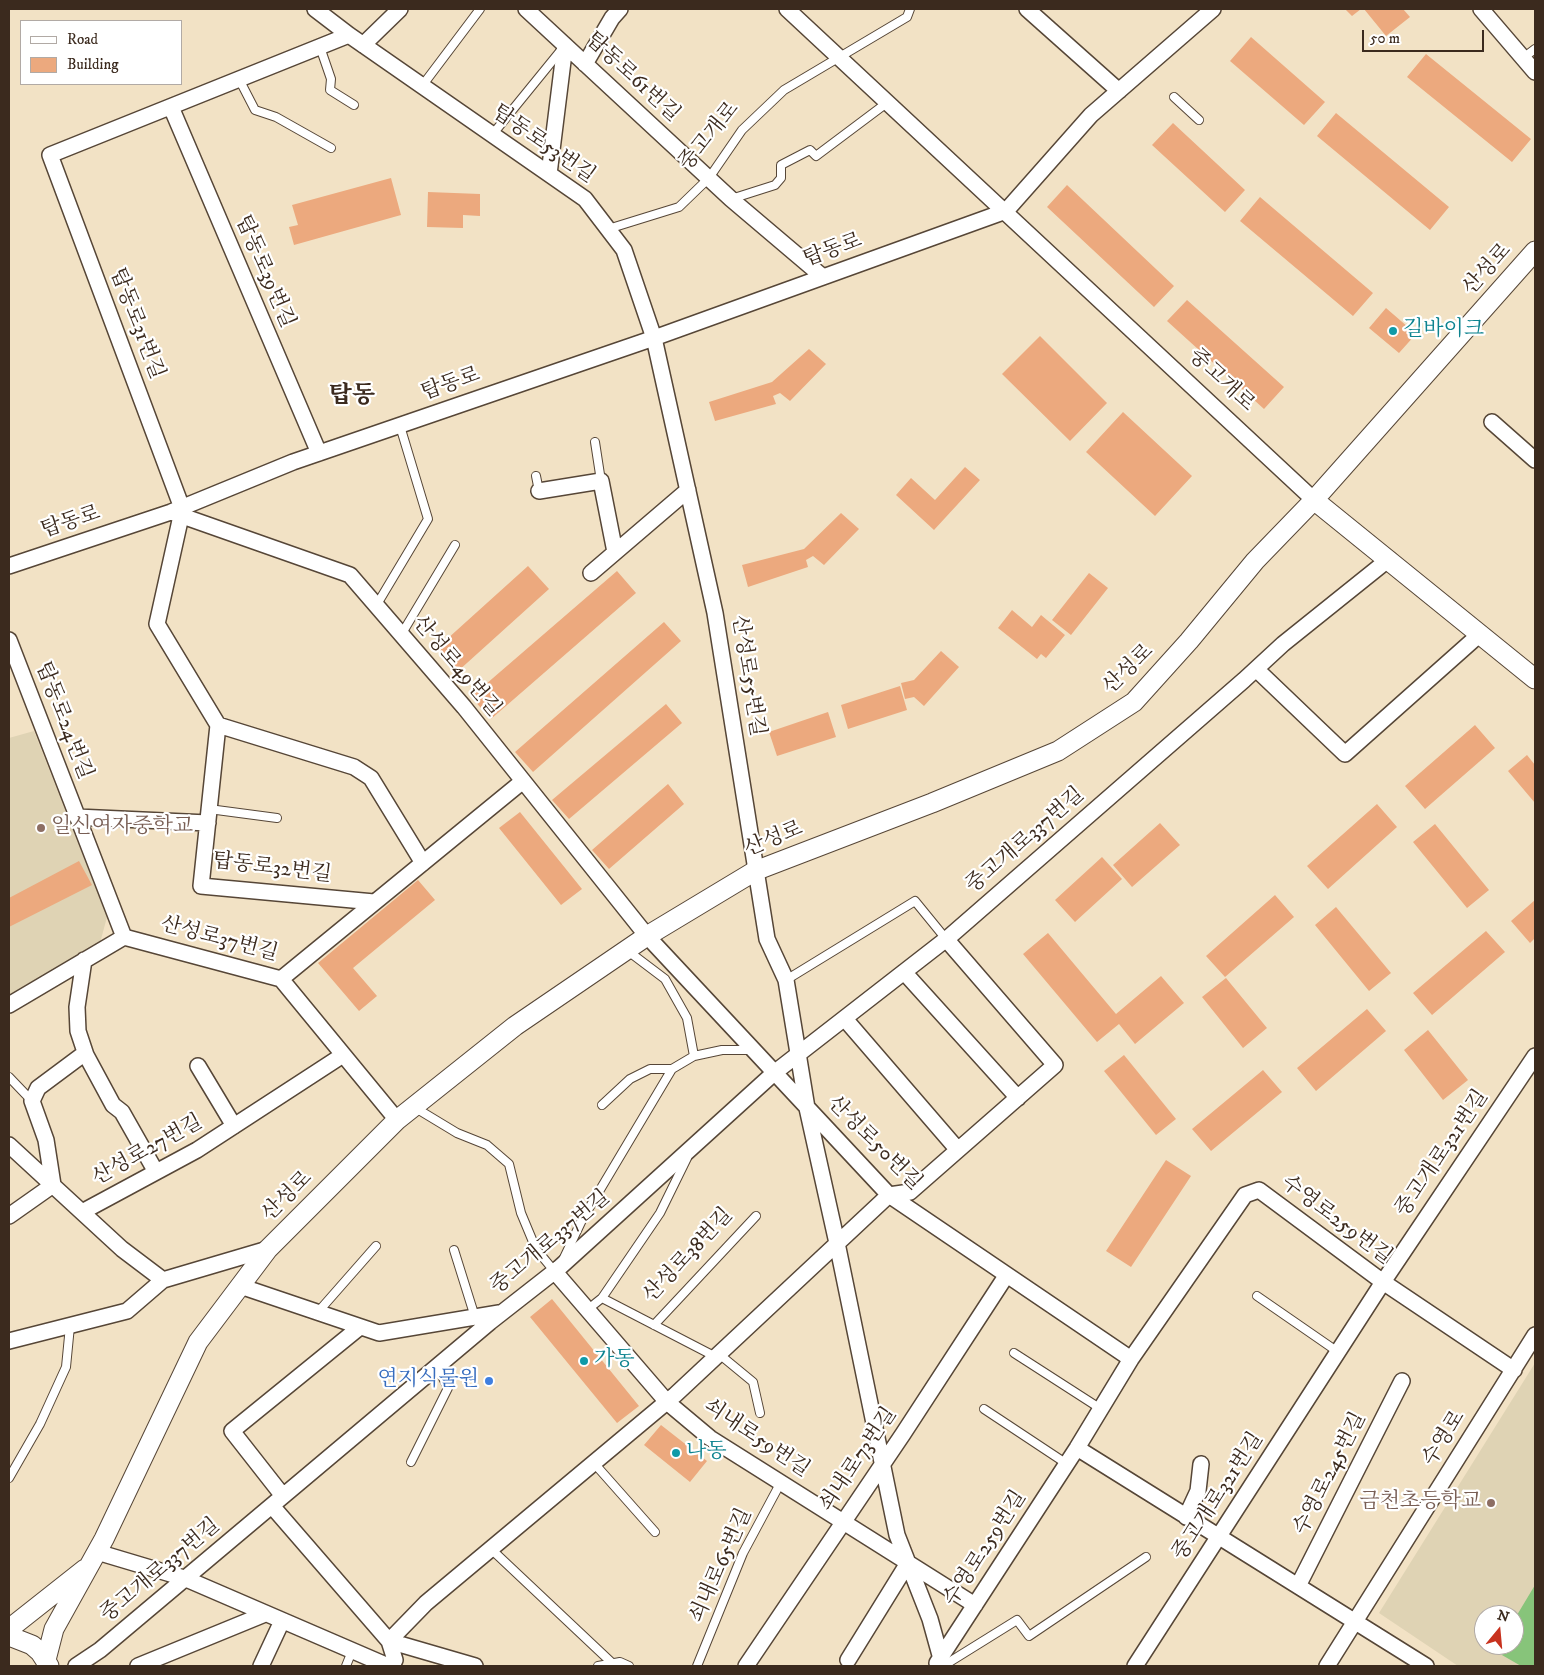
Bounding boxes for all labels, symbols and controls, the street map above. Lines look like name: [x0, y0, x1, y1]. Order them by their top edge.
legend: [20, 20, 182, 85]
scale bar: [1364, 20, 1486, 52]
street label: 탑동로61번길: [580, 28, 684, 128]
text: 50 m: [1370, 29, 1400, 48]
text: Road: [67, 30, 98, 49]
text: Building: [67, 55, 119, 74]
street label: 중고개로: [675, 98, 745, 176]
street label: 탑동로53번길: [487, 100, 599, 190]
street label: 탑동로39번길: [229, 212, 299, 332]
street label: 탑동로: [800, 229, 866, 273]
street label: 산성로: [1458, 239, 1518, 301]
street label: 탑동로31번길: [103, 265, 169, 383]
place label: 길바이크: [1403, 318, 1484, 344]
marker: 길바이크: [1387, 325, 1399, 337]
street label: 중고개로: [1183, 344, 1259, 418]
street label: 탑동로: [418, 363, 484, 407]
district label: 탑동: [329, 383, 375, 411]
street label: 탑동로: [38, 502, 104, 544]
street label: 산성로49번길: [406, 611, 506, 723]
street label: 산성로55번길: [725, 614, 769, 738]
street label: 산성로: [1098, 640, 1160, 700]
street label: 탑동로24번길: [29, 659, 97, 783]
street label: 중고개로337번길: [962, 783, 1090, 899]
place label: 일신여자중학교: [51, 815, 193, 841]
street label: 산성로: [741, 817, 807, 863]
marker: 일신여자중학교: [35, 822, 47, 834]
street label: 탑동로32번길: [211, 849, 333, 889]
street label: 산성로37번길: [158, 912, 280, 968]
street label: 중고개로321번길: [1391, 1086, 1495, 1222]
street label: 산성로50번길: [822, 1092, 926, 1196]
street label: 산성로27번길: [88, 1110, 208, 1192]
street label: 산성로: [258, 1167, 318, 1227]
street label: 수영로259번길: [1275, 1171, 1397, 1271]
street label: 중고개로337번길: [486, 1186, 616, 1300]
street label: 산성로38번길: [639, 1204, 739, 1308]
place label: 가동: [594, 1348, 635, 1374]
marker: 가동: [578, 1355, 590, 1367]
place label: 연지식물원: [378, 1368, 479, 1394]
marker: 연지식물원: [483, 1375, 495, 1387]
street label: 쇠내로59번길: [698, 1394, 814, 1484]
street label: 쇠내로73번길: [815, 1403, 903, 1517]
street label: 수영로: [1418, 1407, 1472, 1471]
street label: 수영로245번길: [1289, 1409, 1373, 1539]
street label: 중고개로321번길: [1168, 1428, 1270, 1566]
place label: 나동: [686, 1440, 727, 1466]
marker: 나동: [670, 1447, 682, 1459]
street label: 수영로259번길: [939, 1487, 1033, 1611]
place label: 금천초등학교: [1359, 1490, 1481, 1516]
marker: 금천초등학교: [1485, 1497, 1497, 1509]
street label: 쇠내로65번길: [686, 1505, 758, 1627]
street label: 중고개로337번길: [96, 1514, 226, 1628]
north arrow: [1474, 1605, 1524, 1655]
text: N: [1495, 1606, 1511, 1627]

